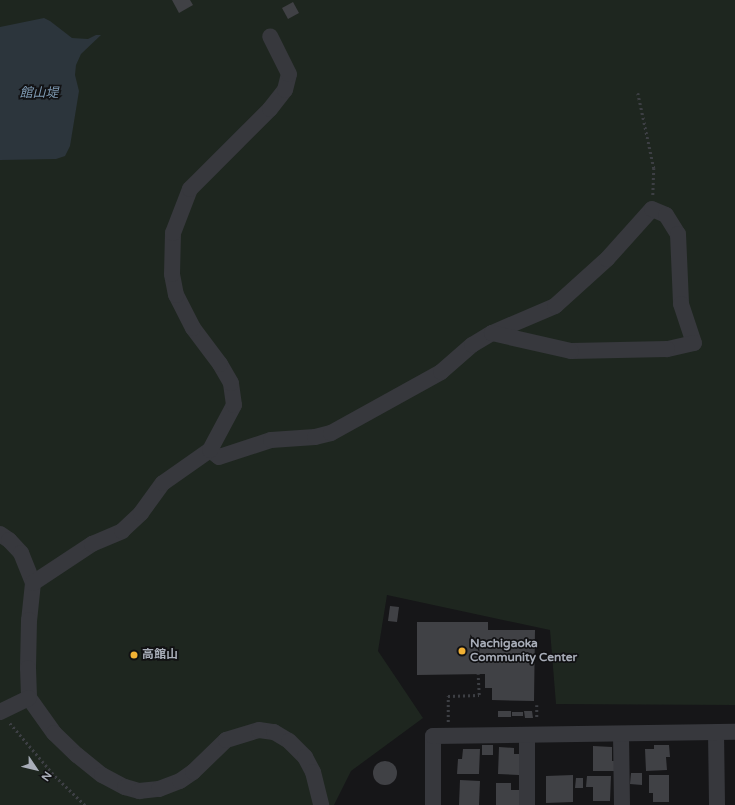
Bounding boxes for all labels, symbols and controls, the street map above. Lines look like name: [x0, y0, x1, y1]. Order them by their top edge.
water label: 館山堤: [20, 85, 58, 101]
place label: Nachigaoka Community Center: [470, 637, 577, 665]
marker: Nachigaoka Community Center: [457, 646, 467, 656]
place label: 高館山: [142, 648, 178, 662]
marker: 高館山: [129, 650, 139, 660]
north arrow: [16, 749, 56, 789]
text: N: [38, 769, 54, 784]

